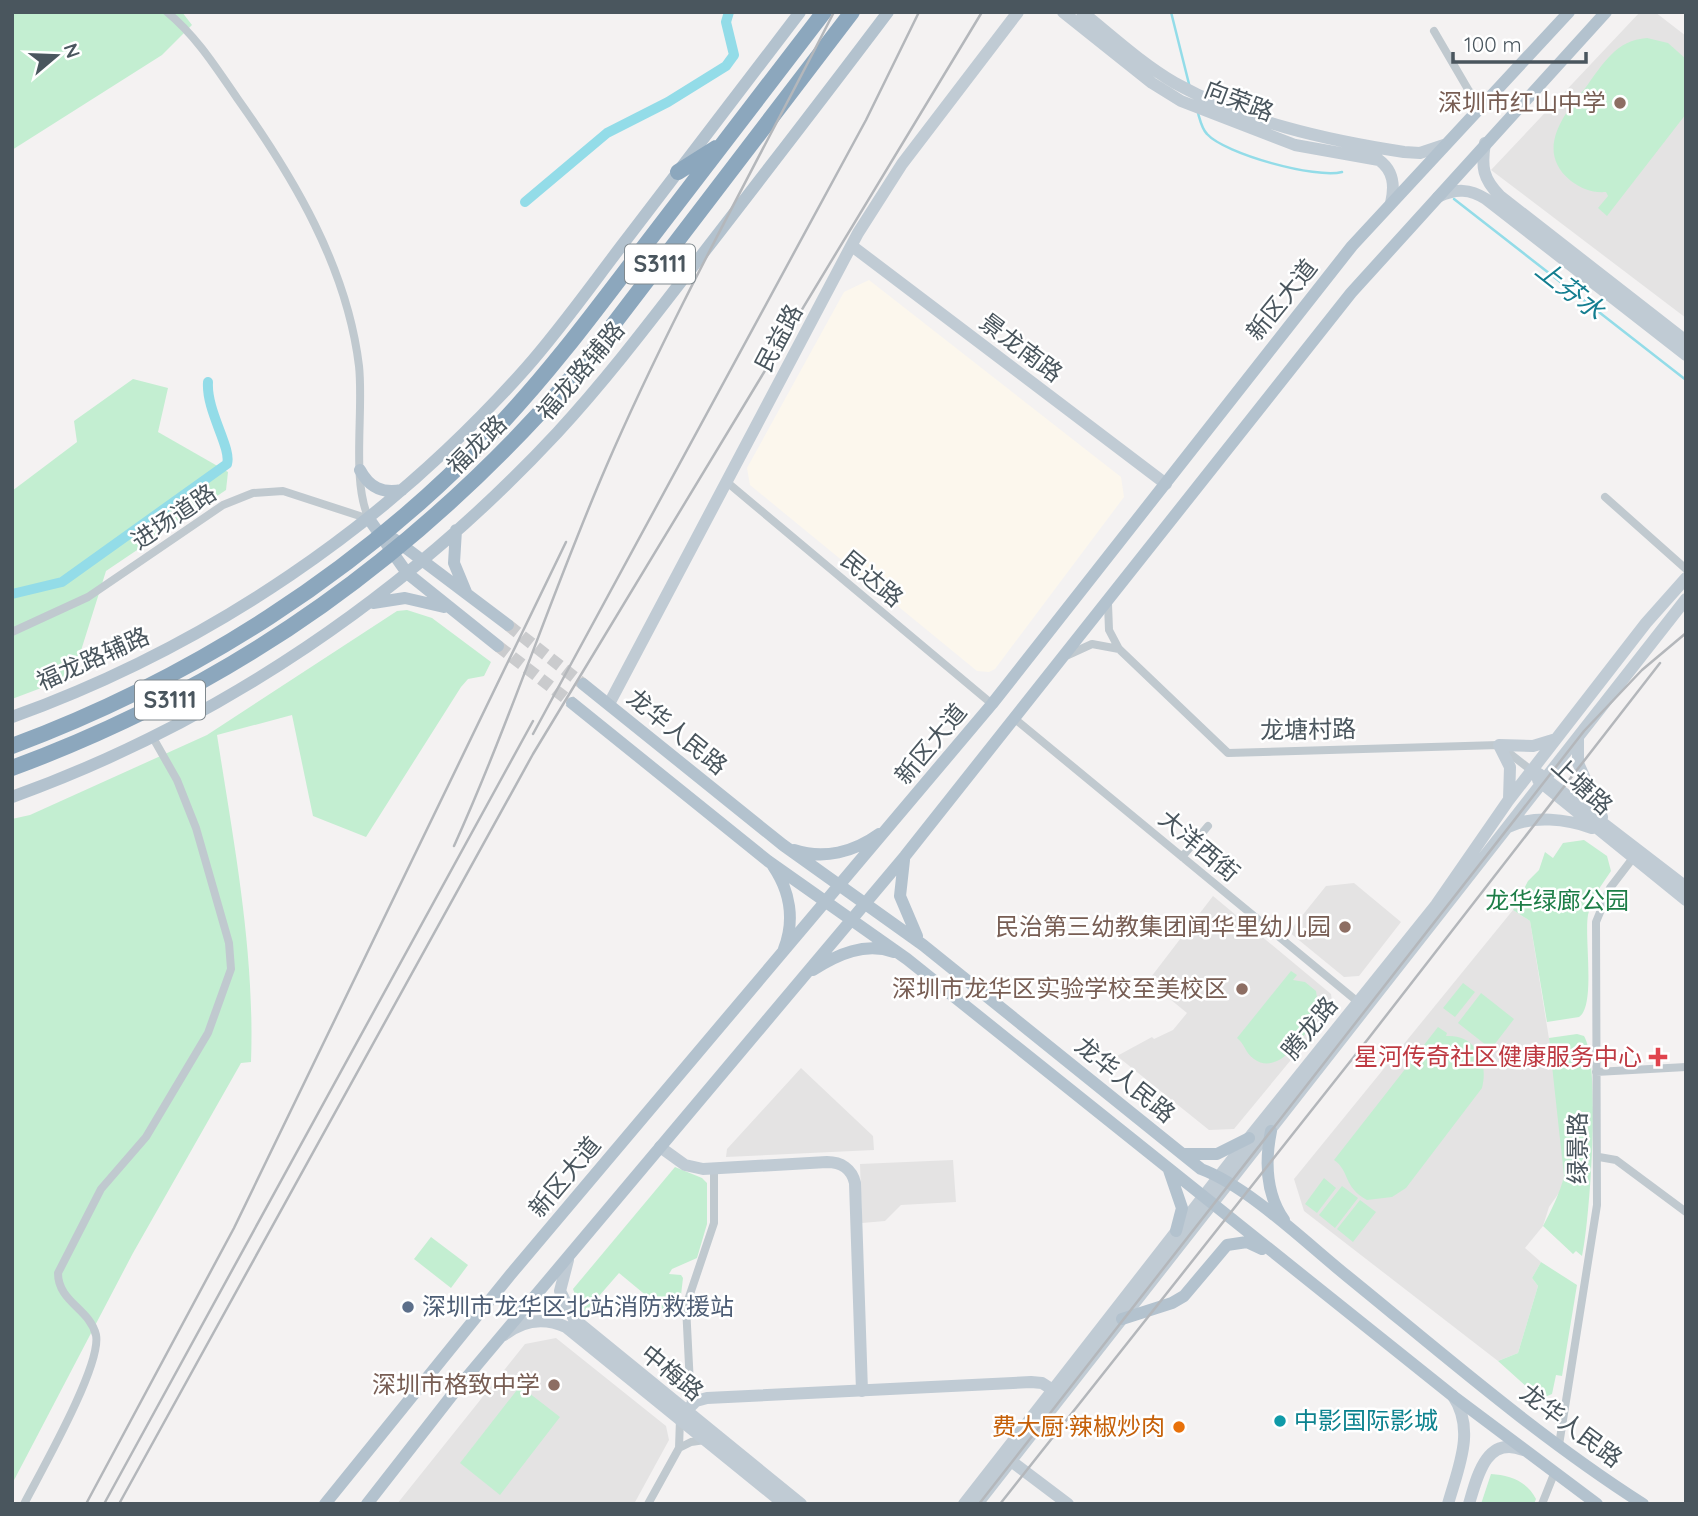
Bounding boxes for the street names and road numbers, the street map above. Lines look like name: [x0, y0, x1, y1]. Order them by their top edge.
street label: 向荣路: [1200, 73, 1278, 127]
road number: S3111: [625, 244, 695, 284]
street label: 新区大道: [1239, 253, 1323, 346]
street label: 民益路: [748, 299, 808, 376]
street label: 景龙南路: [974, 306, 1069, 388]
street label: 福龙路辅路: [530, 315, 630, 426]
street label: 福龙路: [440, 408, 512, 480]
street label: 进场道路: [125, 477, 222, 555]
street label: 民达路: [835, 544, 910, 613]
street label: 福龙路辅路: [32, 620, 154, 696]
road number: S3111: [135, 680, 205, 720]
street label: 龙华人民路: [622, 682, 734, 781]
street label: 新区大道: [888, 697, 973, 790]
street label: 龙塘村路: [1260, 713, 1356, 745]
street label: 上塘路: [1546, 750, 1619, 820]
street label: 大洋西街: [1153, 803, 1246, 888]
street label: 腾龙路: [1275, 990, 1344, 1065]
street label: 龙华人民路: [1070, 1030, 1182, 1129]
street label: 绿景路: [1562, 1112, 1592, 1184]
street label: 新区大道: [522, 1130, 607, 1223]
street label: 中梅路: [635, 1338, 710, 1407]
street label: 龙华人民路: [1515, 1377, 1629, 1473]

